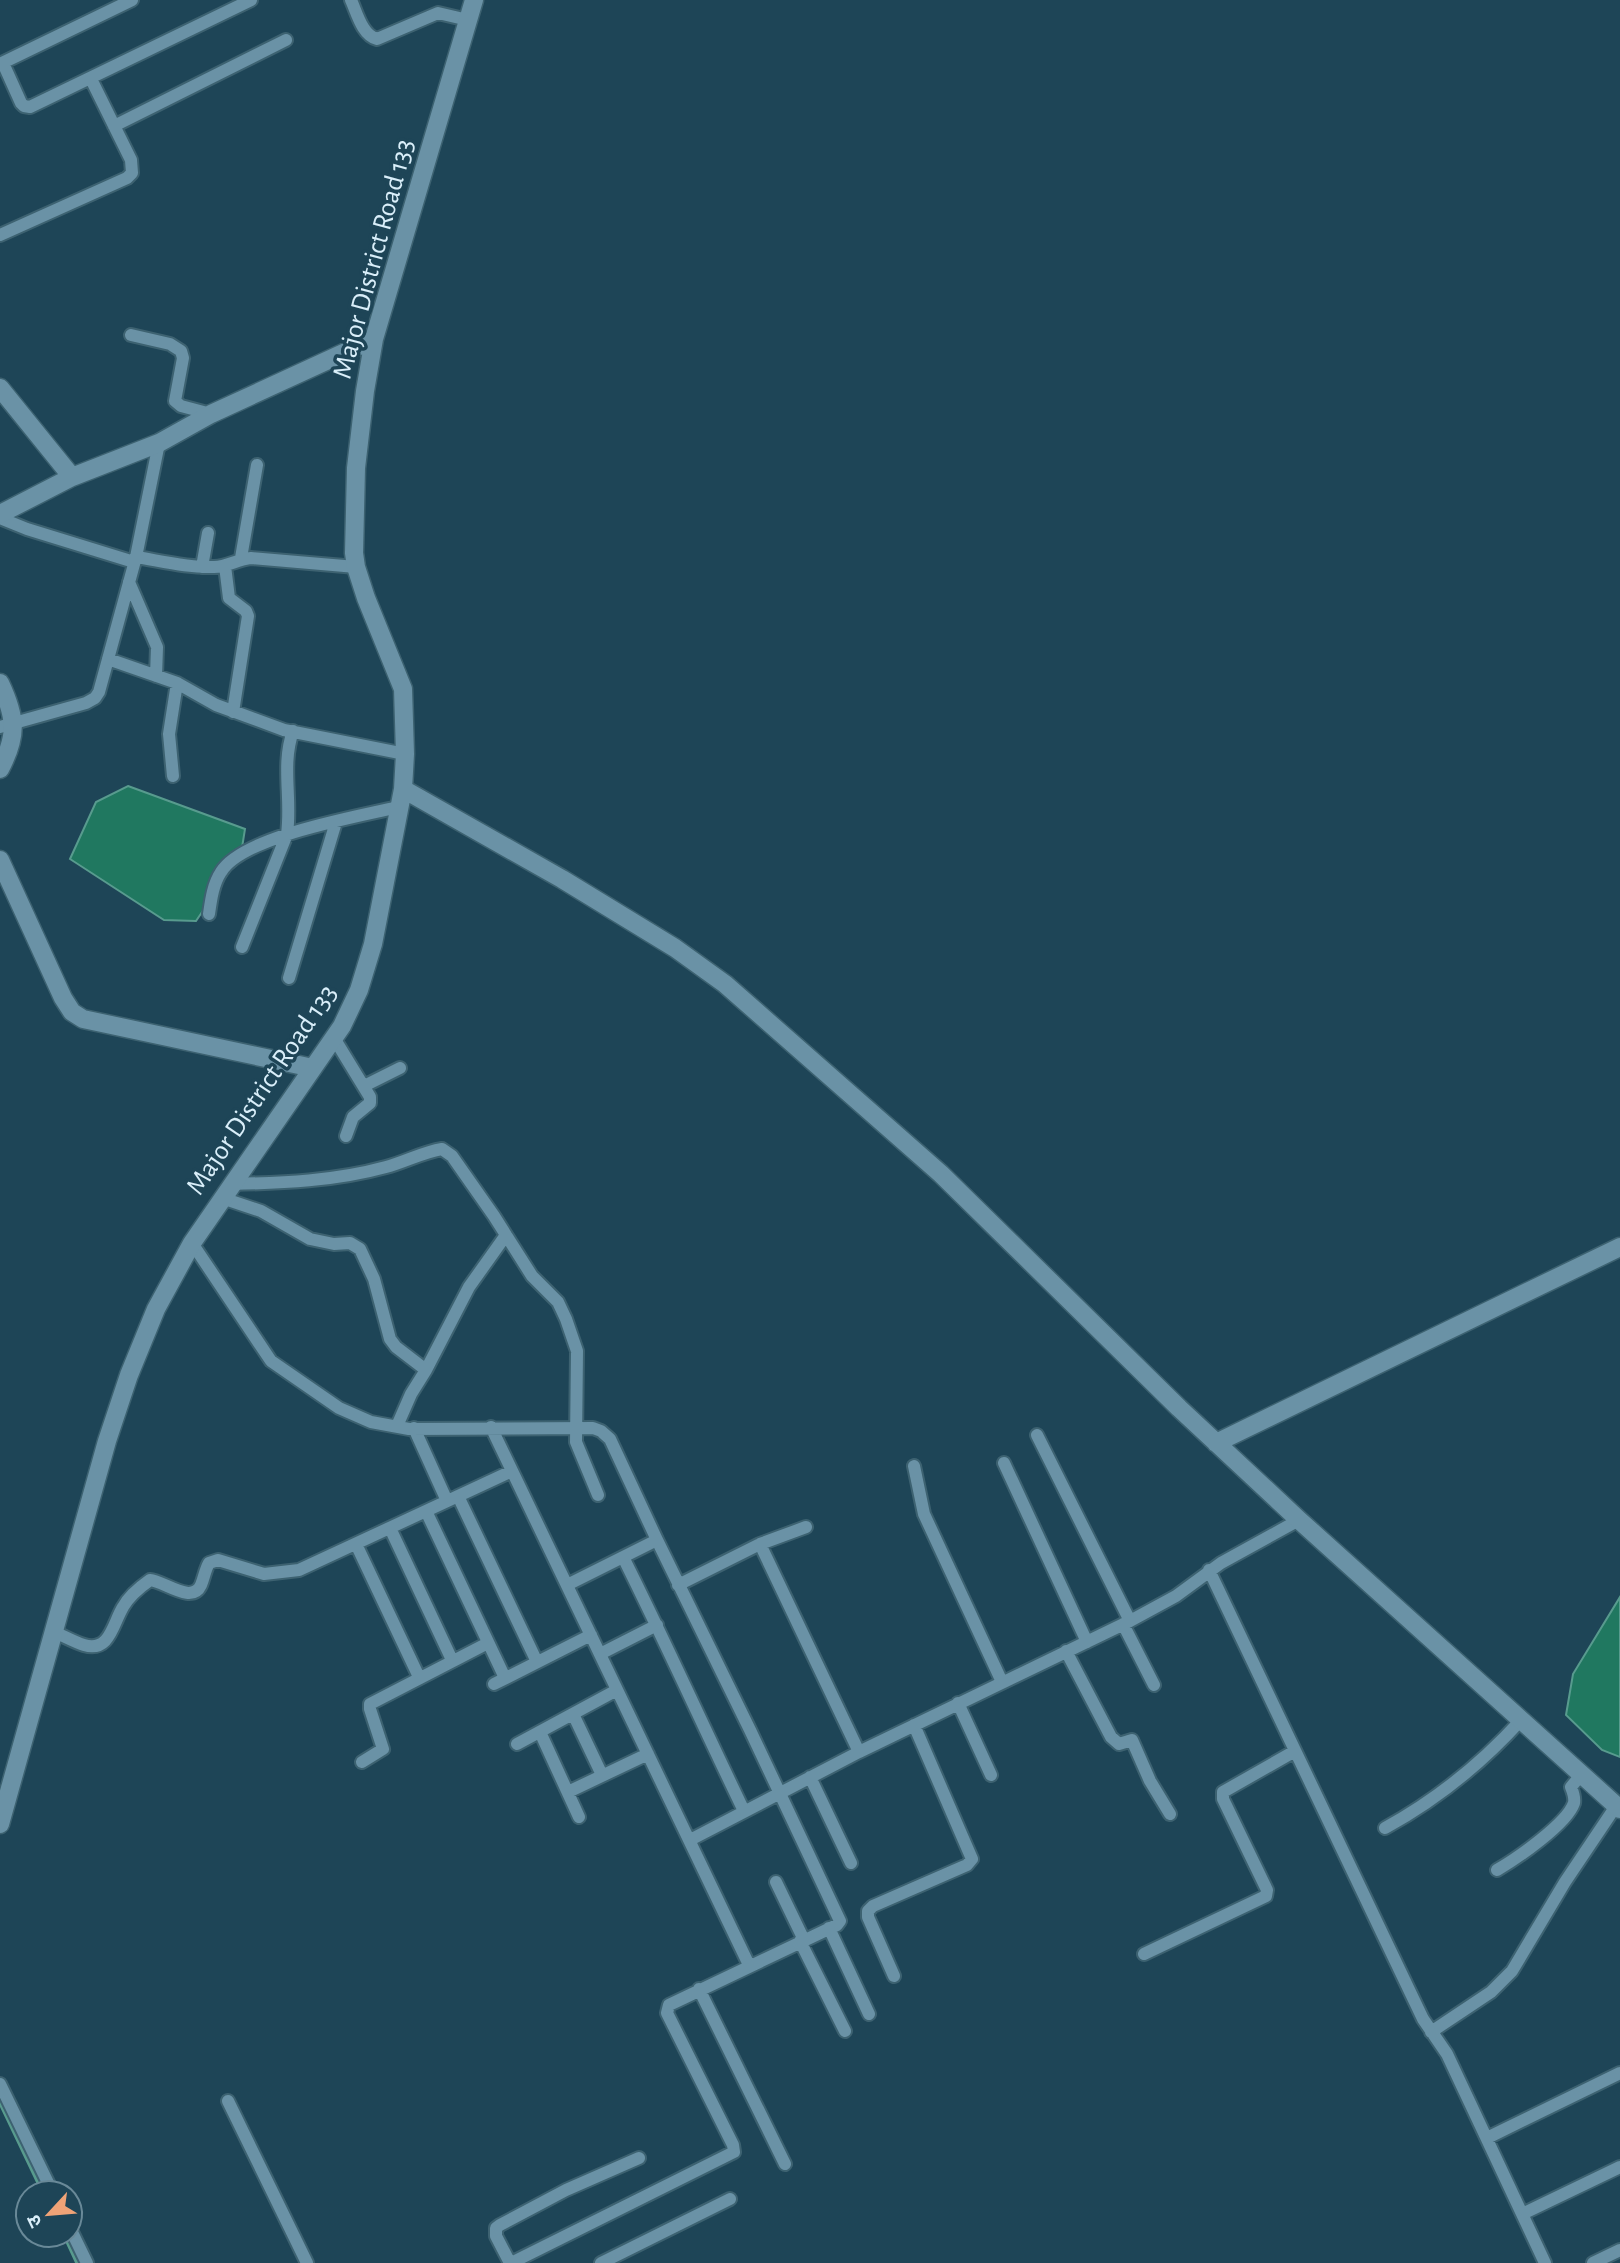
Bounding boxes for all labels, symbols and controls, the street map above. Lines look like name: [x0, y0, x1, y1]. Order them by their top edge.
street label: Major District Road 133: [329, 136, 419, 382]
street label: Major District Road 133: [181, 980, 343, 1200]
north arrow: [14, 2179, 84, 2249]
text: उ: [24, 2211, 46, 2230]

